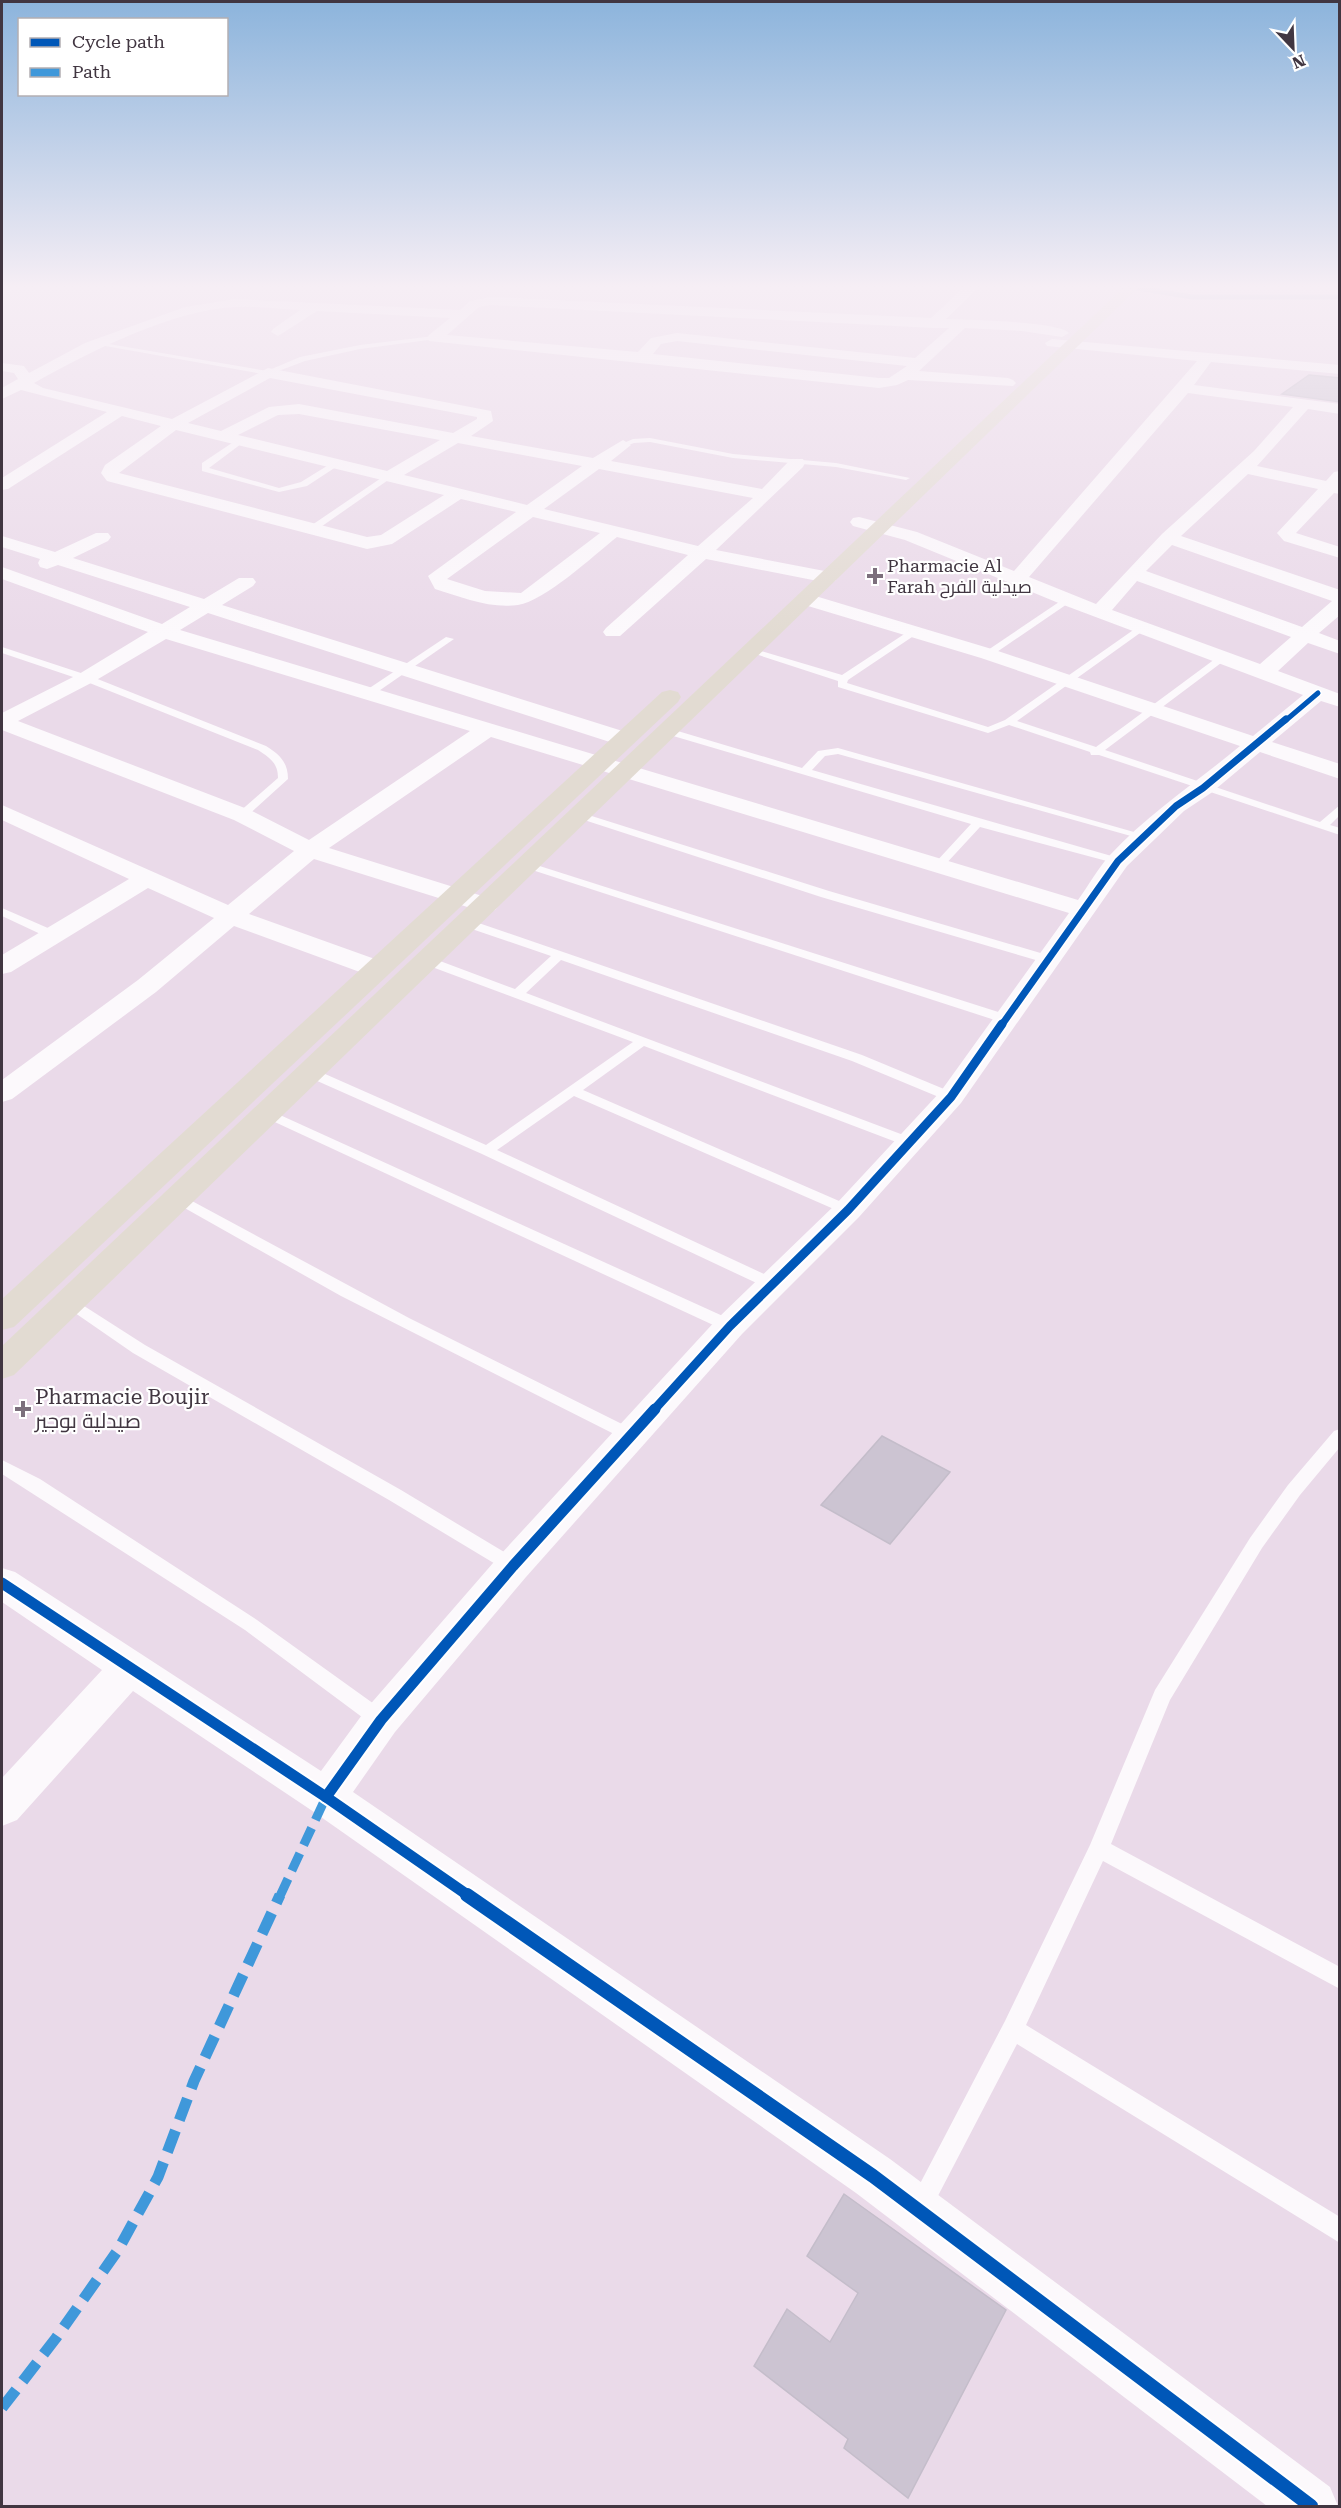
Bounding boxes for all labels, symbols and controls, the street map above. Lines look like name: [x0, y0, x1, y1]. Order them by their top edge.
legend: [18, 18, 228, 96]
north arrow: [1263, 18, 1323, 78]
text: Cycle path: [72, 31, 165, 52]
text: N: [1289, 50, 1308, 73]
text: Path: [72, 61, 111, 82]
place label: Pharmacie Al Farah صيدلية الفرح: [887, 555, 1032, 599]
marker: Pharmacie Al Farah صيدلية الفرح: [868, 569, 882, 583]
place label: Pharmacie Boujir صيدلية بوجير: [34, 1385, 210, 1433]
marker: Pharmacie Boujir صيدلية بوجير: [16, 1402, 30, 1416]

